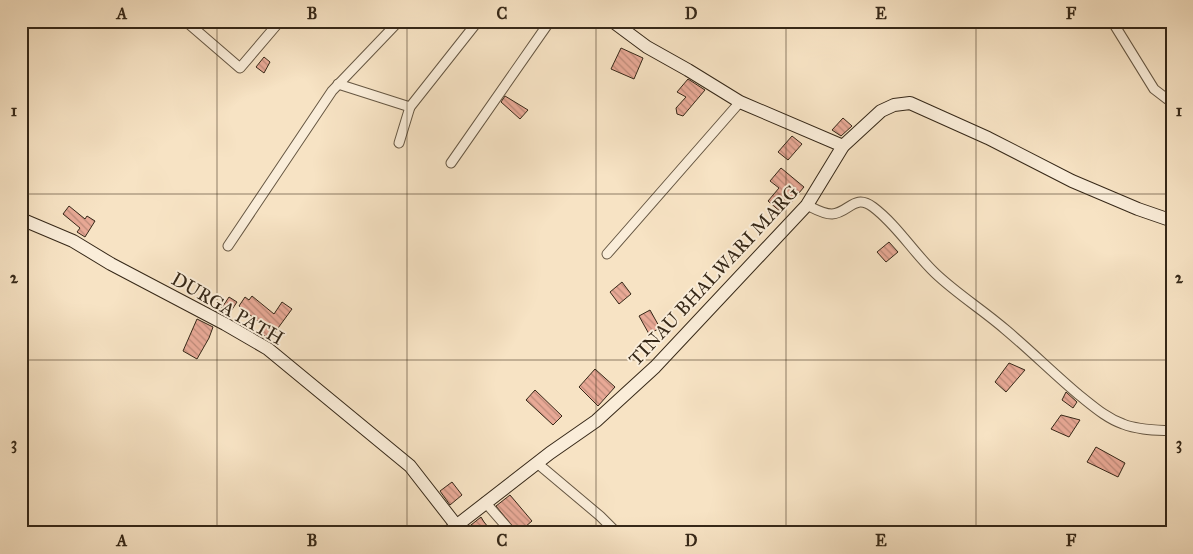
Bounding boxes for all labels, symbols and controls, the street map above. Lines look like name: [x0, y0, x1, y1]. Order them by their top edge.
text: A: [116, 4, 128, 23]
text: B: [307, 4, 317, 23]
text: C: [497, 4, 508, 23]
text: D: [685, 4, 698, 23]
text: E: [875, 4, 887, 23]
text: F: [1066, 4, 1077, 23]
text: 1: [11, 101, 18, 120]
text: 1: [1176, 101, 1183, 120]
street label: TINAU BHALWARI MARG: [624, 180, 803, 370]
street label: DURGA PATH: [168, 267, 288, 350]
text: 2: [10, 268, 19, 287]
text: 2: [1175, 268, 1184, 287]
text: 3: [11, 434, 17, 454]
text: 3: [1176, 434, 1182, 454]
text: A: [116, 531, 128, 550]
text: B: [307, 531, 317, 550]
text: C: [497, 531, 508, 550]
text: D: [685, 531, 698, 550]
text: E: [875, 531, 887, 550]
text: F: [1066, 531, 1077, 550]

